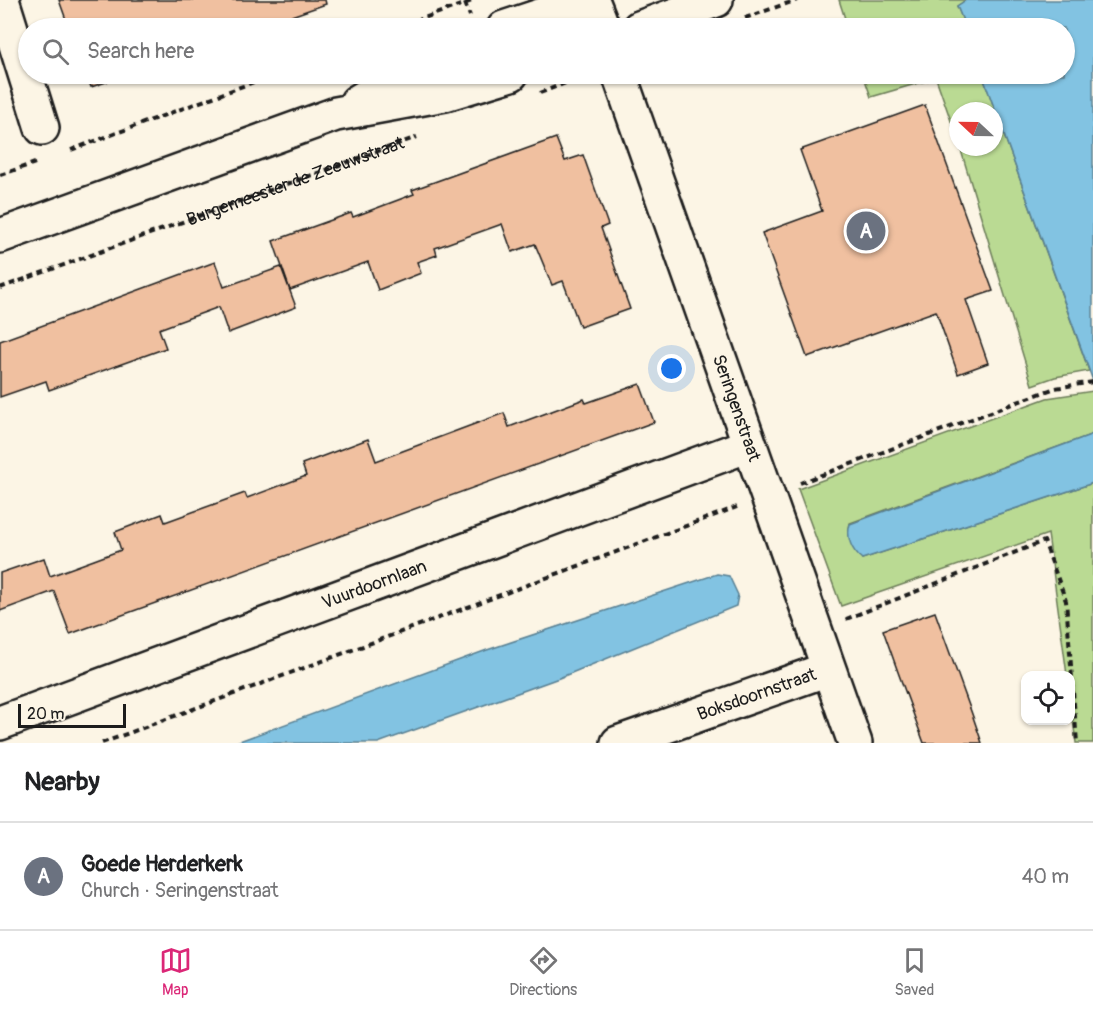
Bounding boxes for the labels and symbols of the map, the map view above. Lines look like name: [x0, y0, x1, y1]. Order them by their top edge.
north arrow: [949, 102, 1003, 156]
street label: Burgemeester de Zeeuwstraat: [183, 131, 408, 232]
pin: A: [846, 208, 886, 254]
street label: Seringenstraat: [707, 352, 766, 465]
your location: [657, 354, 686, 383]
street label: Vuurdoornlaan: [319, 555, 430, 615]
street label: Boksdoornstraat: [694, 663, 820, 726]
scale bar: [18, 701, 126, 728]

